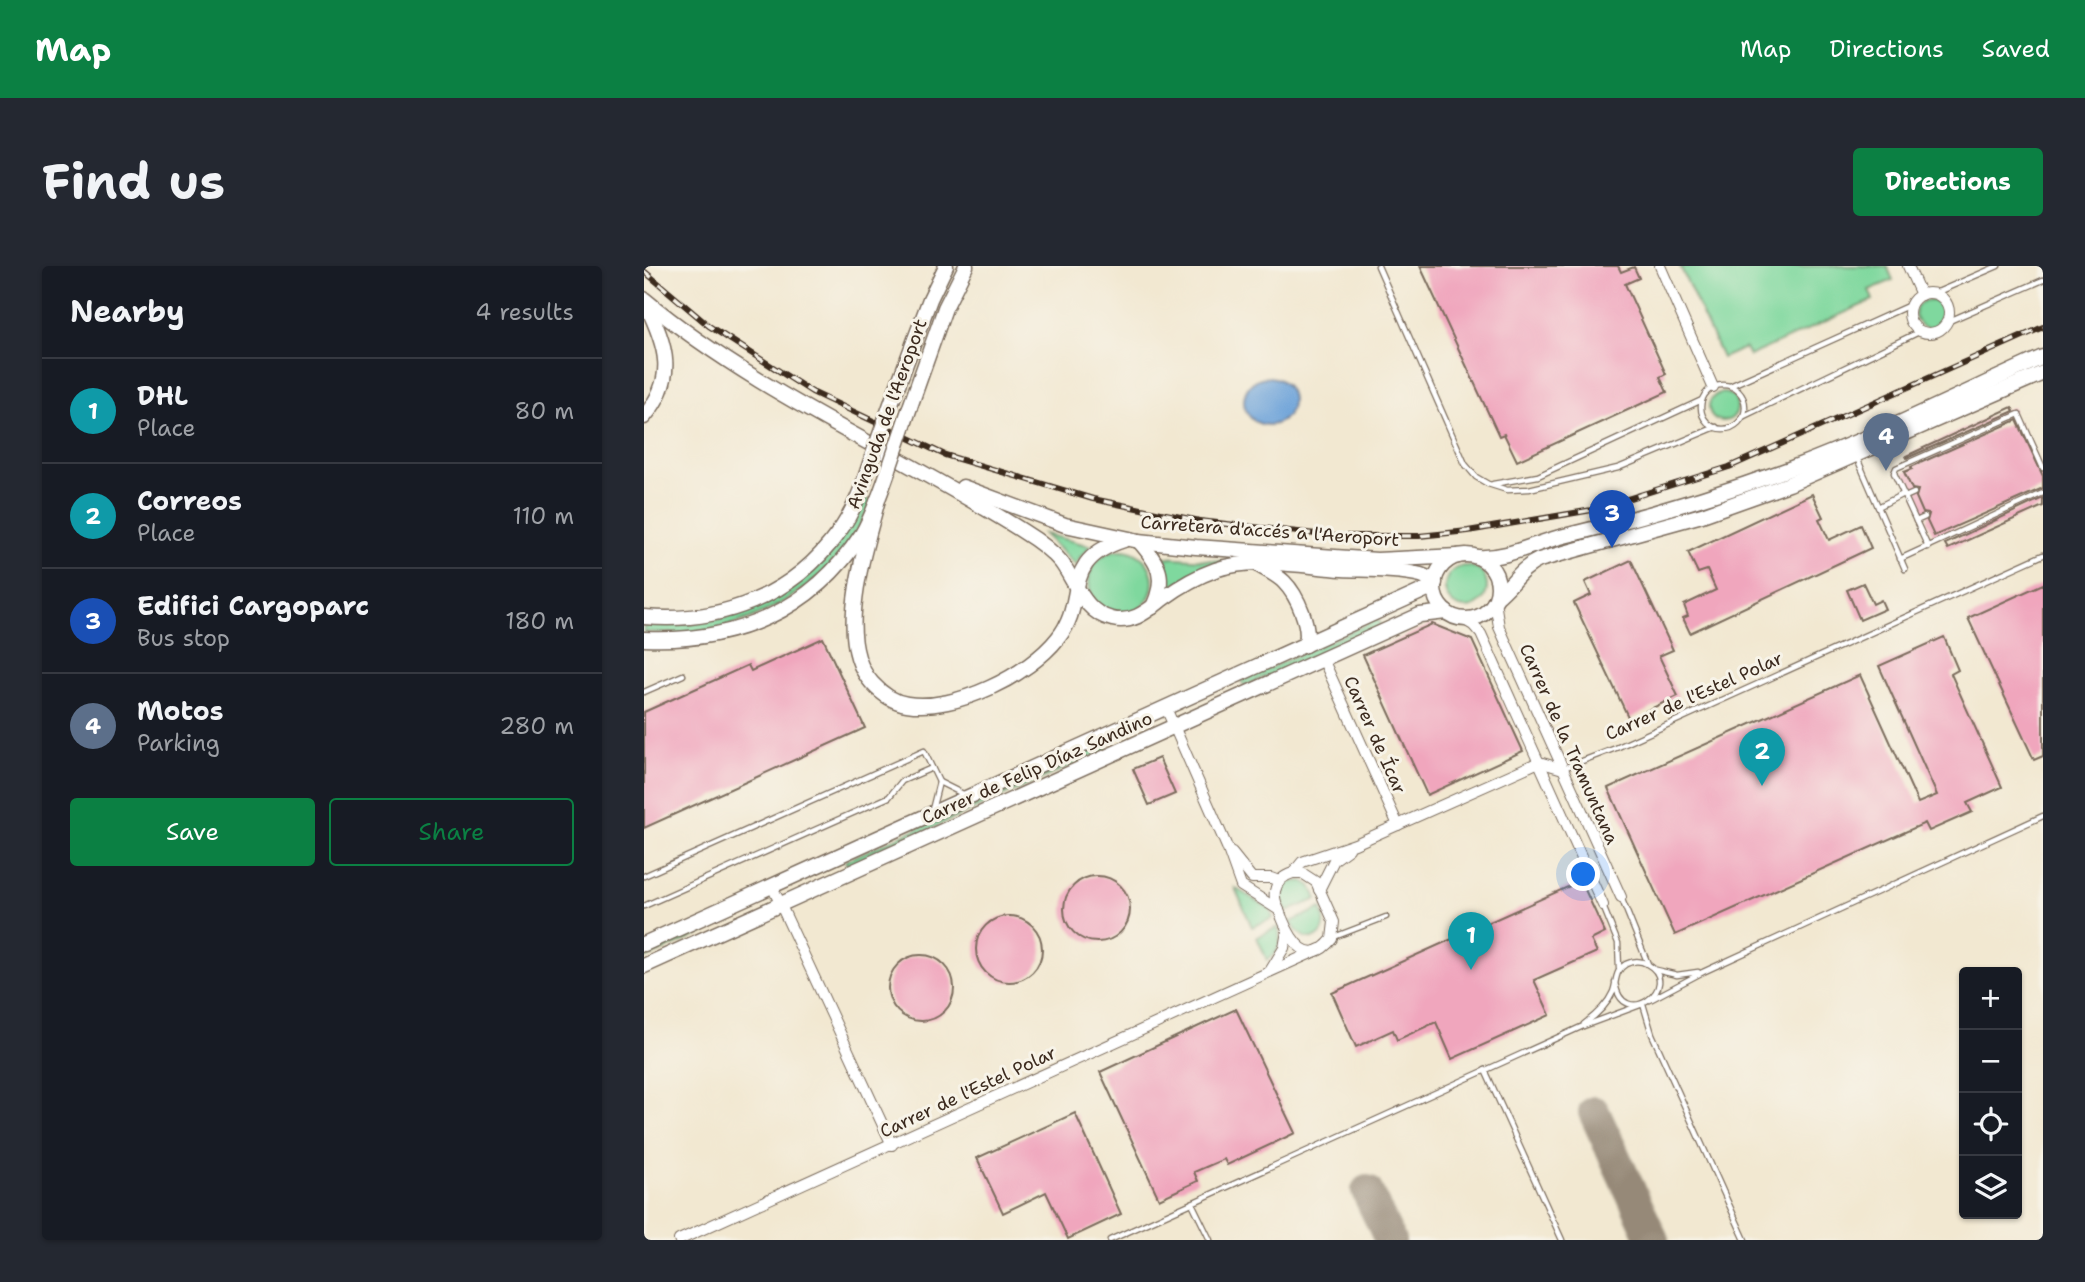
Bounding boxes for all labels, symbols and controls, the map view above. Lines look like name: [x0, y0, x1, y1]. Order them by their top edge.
text: Map: [35, 27, 111, 72]
text: Map: [1740, 33, 1791, 65]
text: Directions: [1829, 33, 1944, 65]
text: Saved: [1982, 33, 2050, 65]
button: Directions: [1853, 148, 2043, 216]
text: Find us: [42, 149, 225, 215]
text: Nearby: [70, 291, 185, 332]
text: 4 results: [475, 297, 574, 327]
street label: Avinguda de l'Aeroport: [841, 315, 933, 513]
text: DHL: [137, 378, 188, 413]
text: 1: [88, 396, 98, 426]
text: 80 m: [515, 396, 574, 426]
text: Place: [137, 413, 196, 443]
pin: 4: [1863, 413, 1909, 471]
text: Correos: [137, 483, 242, 518]
pin: 3: [1589, 490, 1635, 548]
text: 2: [85, 501, 101, 531]
text: 110 m: [512, 501, 574, 531]
street label: Carretera d'accés a l'Aeroport: [1140, 510, 1400, 552]
text: Place: [137, 518, 196, 548]
text: Edifici Cargoparc: [137, 588, 369, 623]
text: 3: [85, 606, 101, 636]
text: 180 m: [505, 606, 574, 636]
text: Bus stop: [137, 623, 230, 653]
street label: Carrer de la Tramuntana: [1514, 640, 1624, 848]
street label: Carrer de l'Estel Polar: [1601, 646, 1787, 746]
street label: Carrer de Ícar: [1338, 672, 1412, 798]
text: Motos: [137, 693, 223, 728]
street label: Carrer de Felip Díaz Sandino: [918, 706, 1156, 830]
text: 4: [85, 711, 101, 741]
text: 280 m: [499, 711, 574, 741]
text: Parking: [137, 728, 220, 758]
pin: 2: [1739, 728, 1785, 786]
button: Save: [70, 798, 315, 866]
button: Share: [329, 798, 574, 866]
your location: [1566, 857, 1600, 891]
pin: 1: [1448, 912, 1494, 970]
map controls: [1959, 967, 2022, 1219]
button: +: [1959, 967, 2022, 1030]
button: −: [1959, 1030, 2022, 1093]
street label: Carrer de l'Estel Polar: [876, 1041, 1060, 1143]
button: locate: [1959, 1093, 2022, 1156]
button: layers: [1959, 1156, 2022, 1219]

